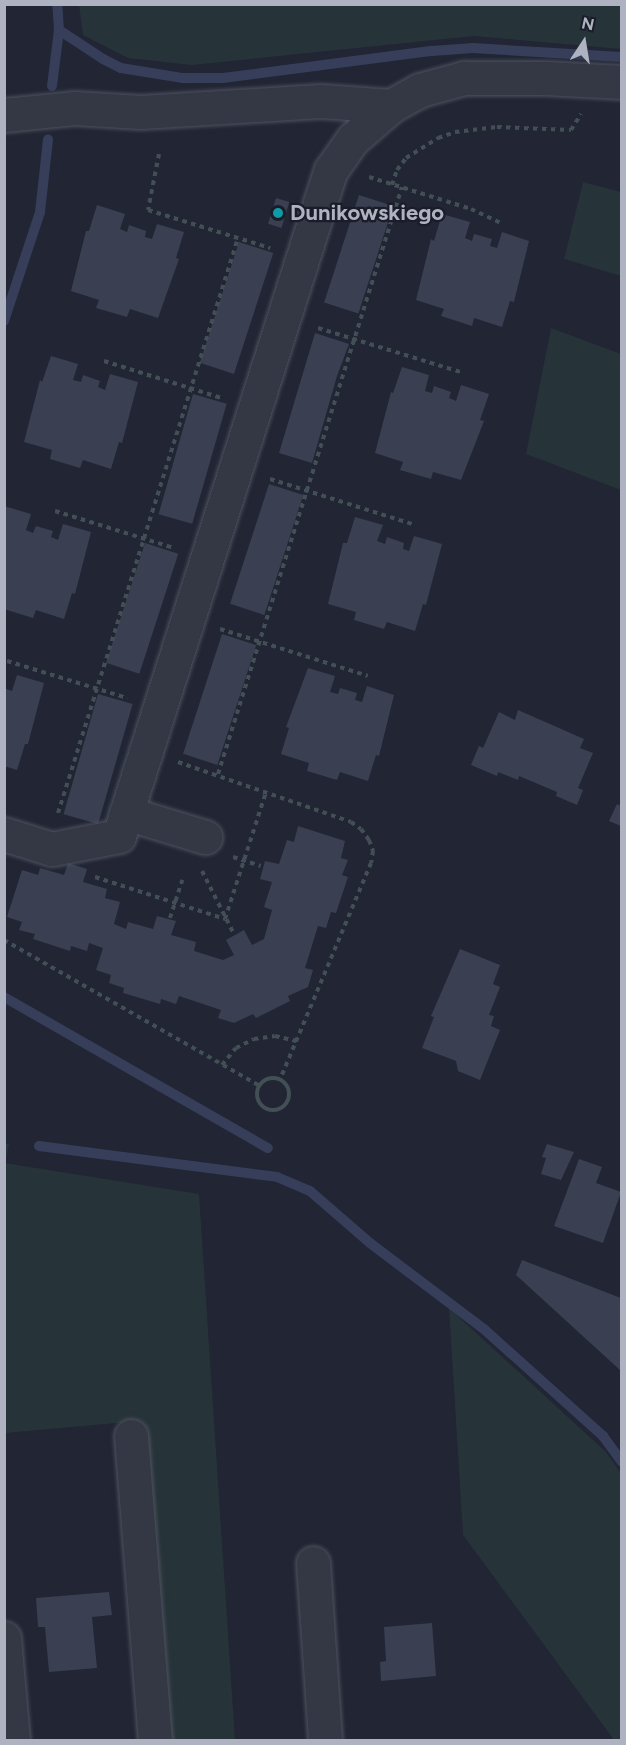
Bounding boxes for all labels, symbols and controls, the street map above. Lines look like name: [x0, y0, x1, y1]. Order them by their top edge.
north arrow: [554, 12, 614, 72]
text: N: [580, 13, 596, 34]
place label: Dunikowskiego: [290, 200, 444, 226]
marker: Dunikowskiego: [271, 206, 285, 220]

